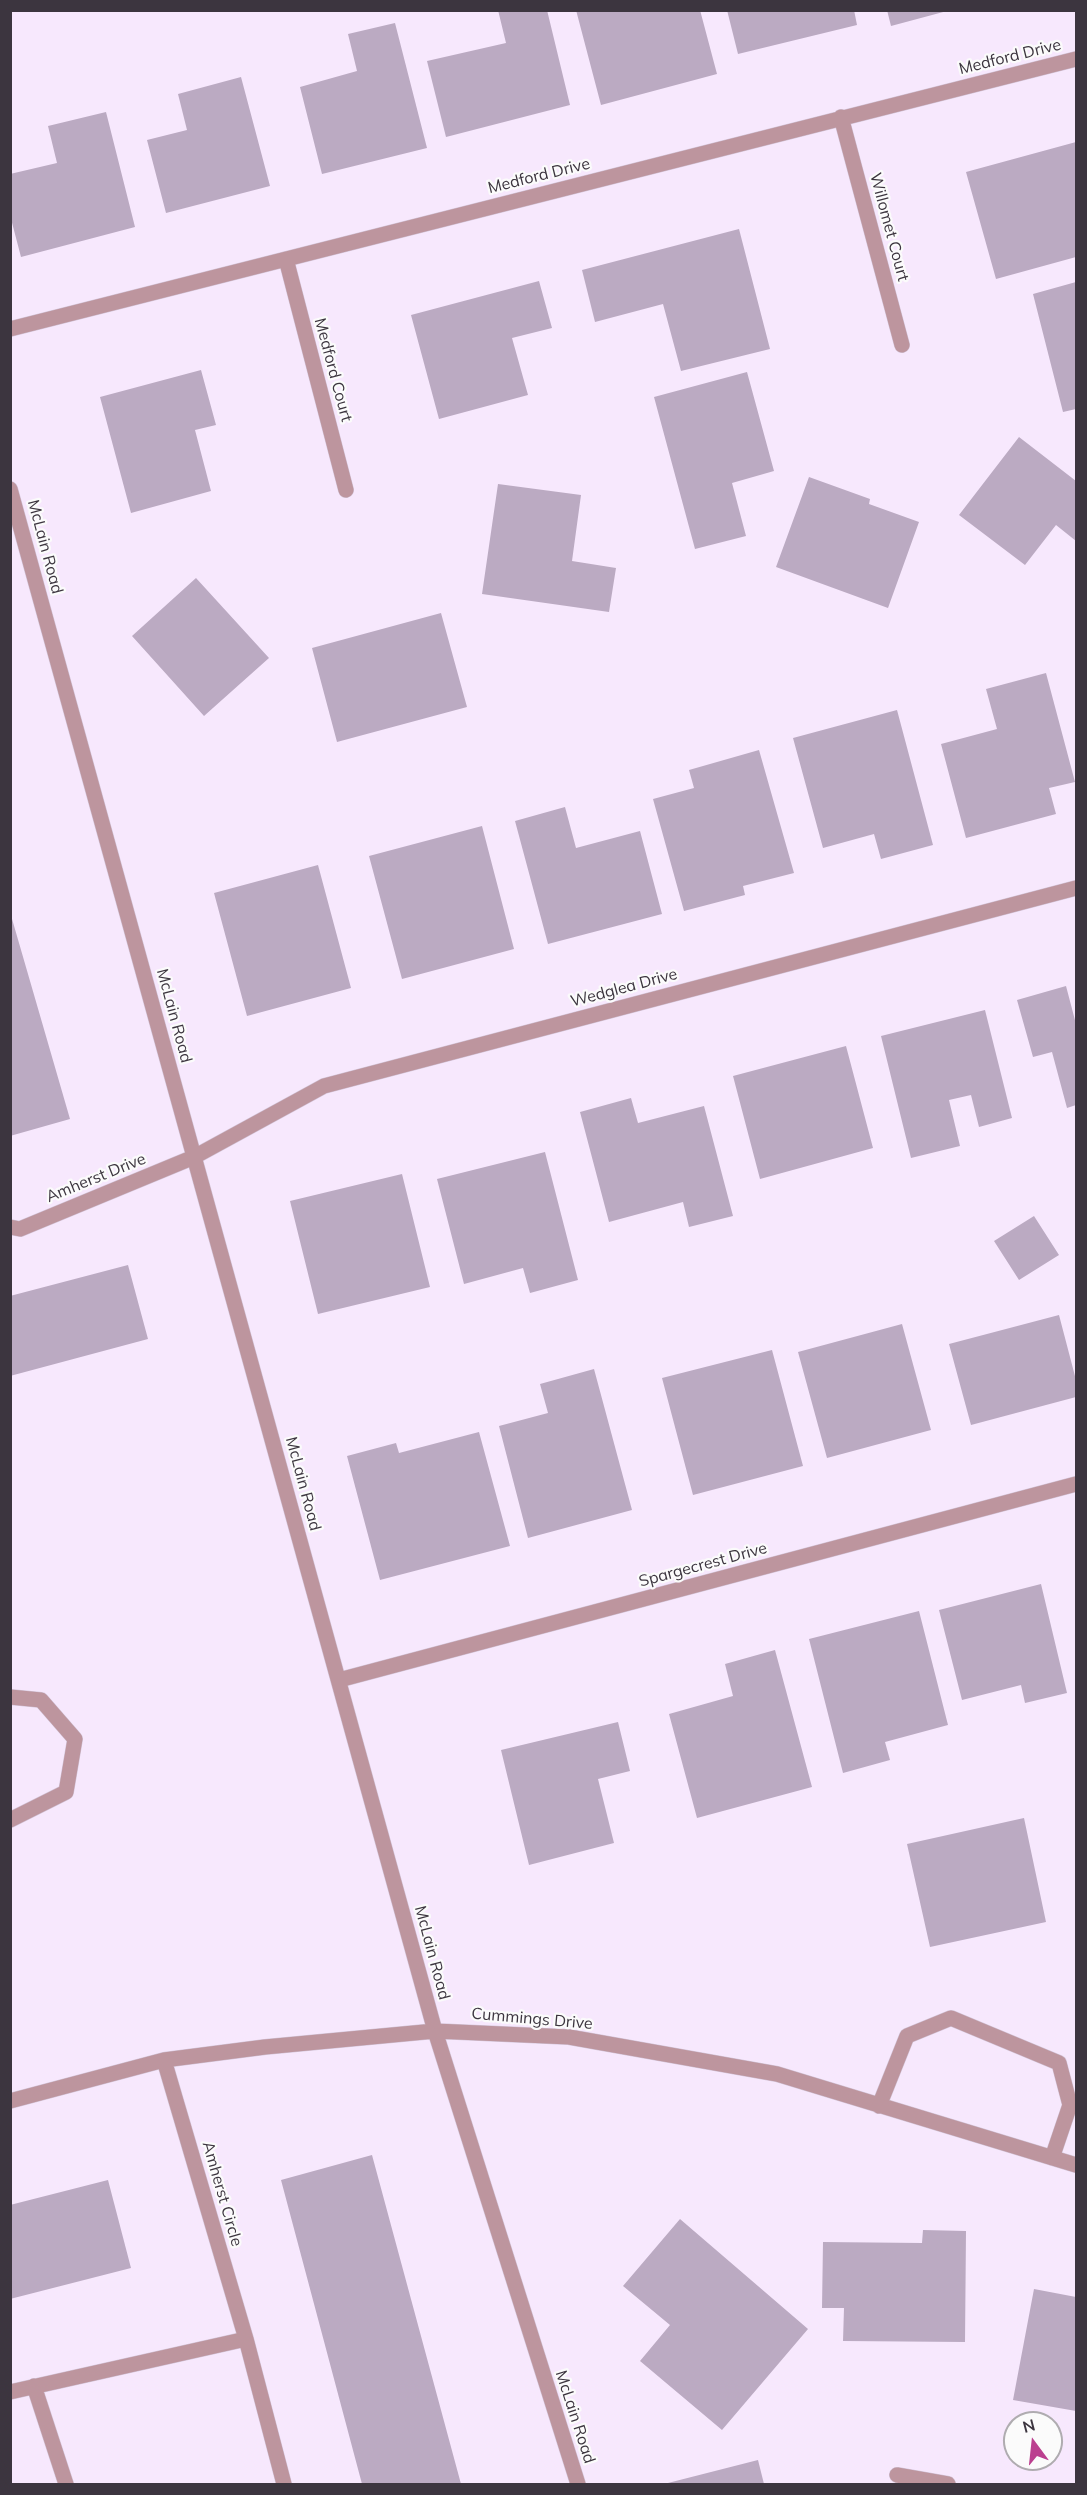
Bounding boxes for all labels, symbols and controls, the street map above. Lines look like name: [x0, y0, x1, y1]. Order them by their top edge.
street label: Medford Drive: [957, 35, 1063, 79]
street label: Medford Drive: [486, 154, 592, 198]
street label: Willomet Court: [865, 171, 913, 283]
street label: Medford Court: [310, 316, 356, 424]
street label: McLain Road: [23, 498, 67, 596]
street label: Wedglea Drive: [569, 965, 679, 1011]
street label: McLain Road: [152, 967, 196, 1065]
street label: Amherst Drive: [43, 1149, 149, 1207]
street label: McLain Road: [281, 1435, 325, 1533]
street label: Spargecrest Drive: [637, 1539, 769, 1591]
street label: McLain Road: [410, 1904, 454, 2002]
street label: Cummings Drive: [471, 2004, 593, 2034]
street label: Amherst Circle: [198, 2139, 246, 2249]
street label: McLain Road: [551, 2368, 599, 2466]
north arrow: [1003, 2411, 1063, 2471]
text: N: [1020, 2414, 1037, 2437]

